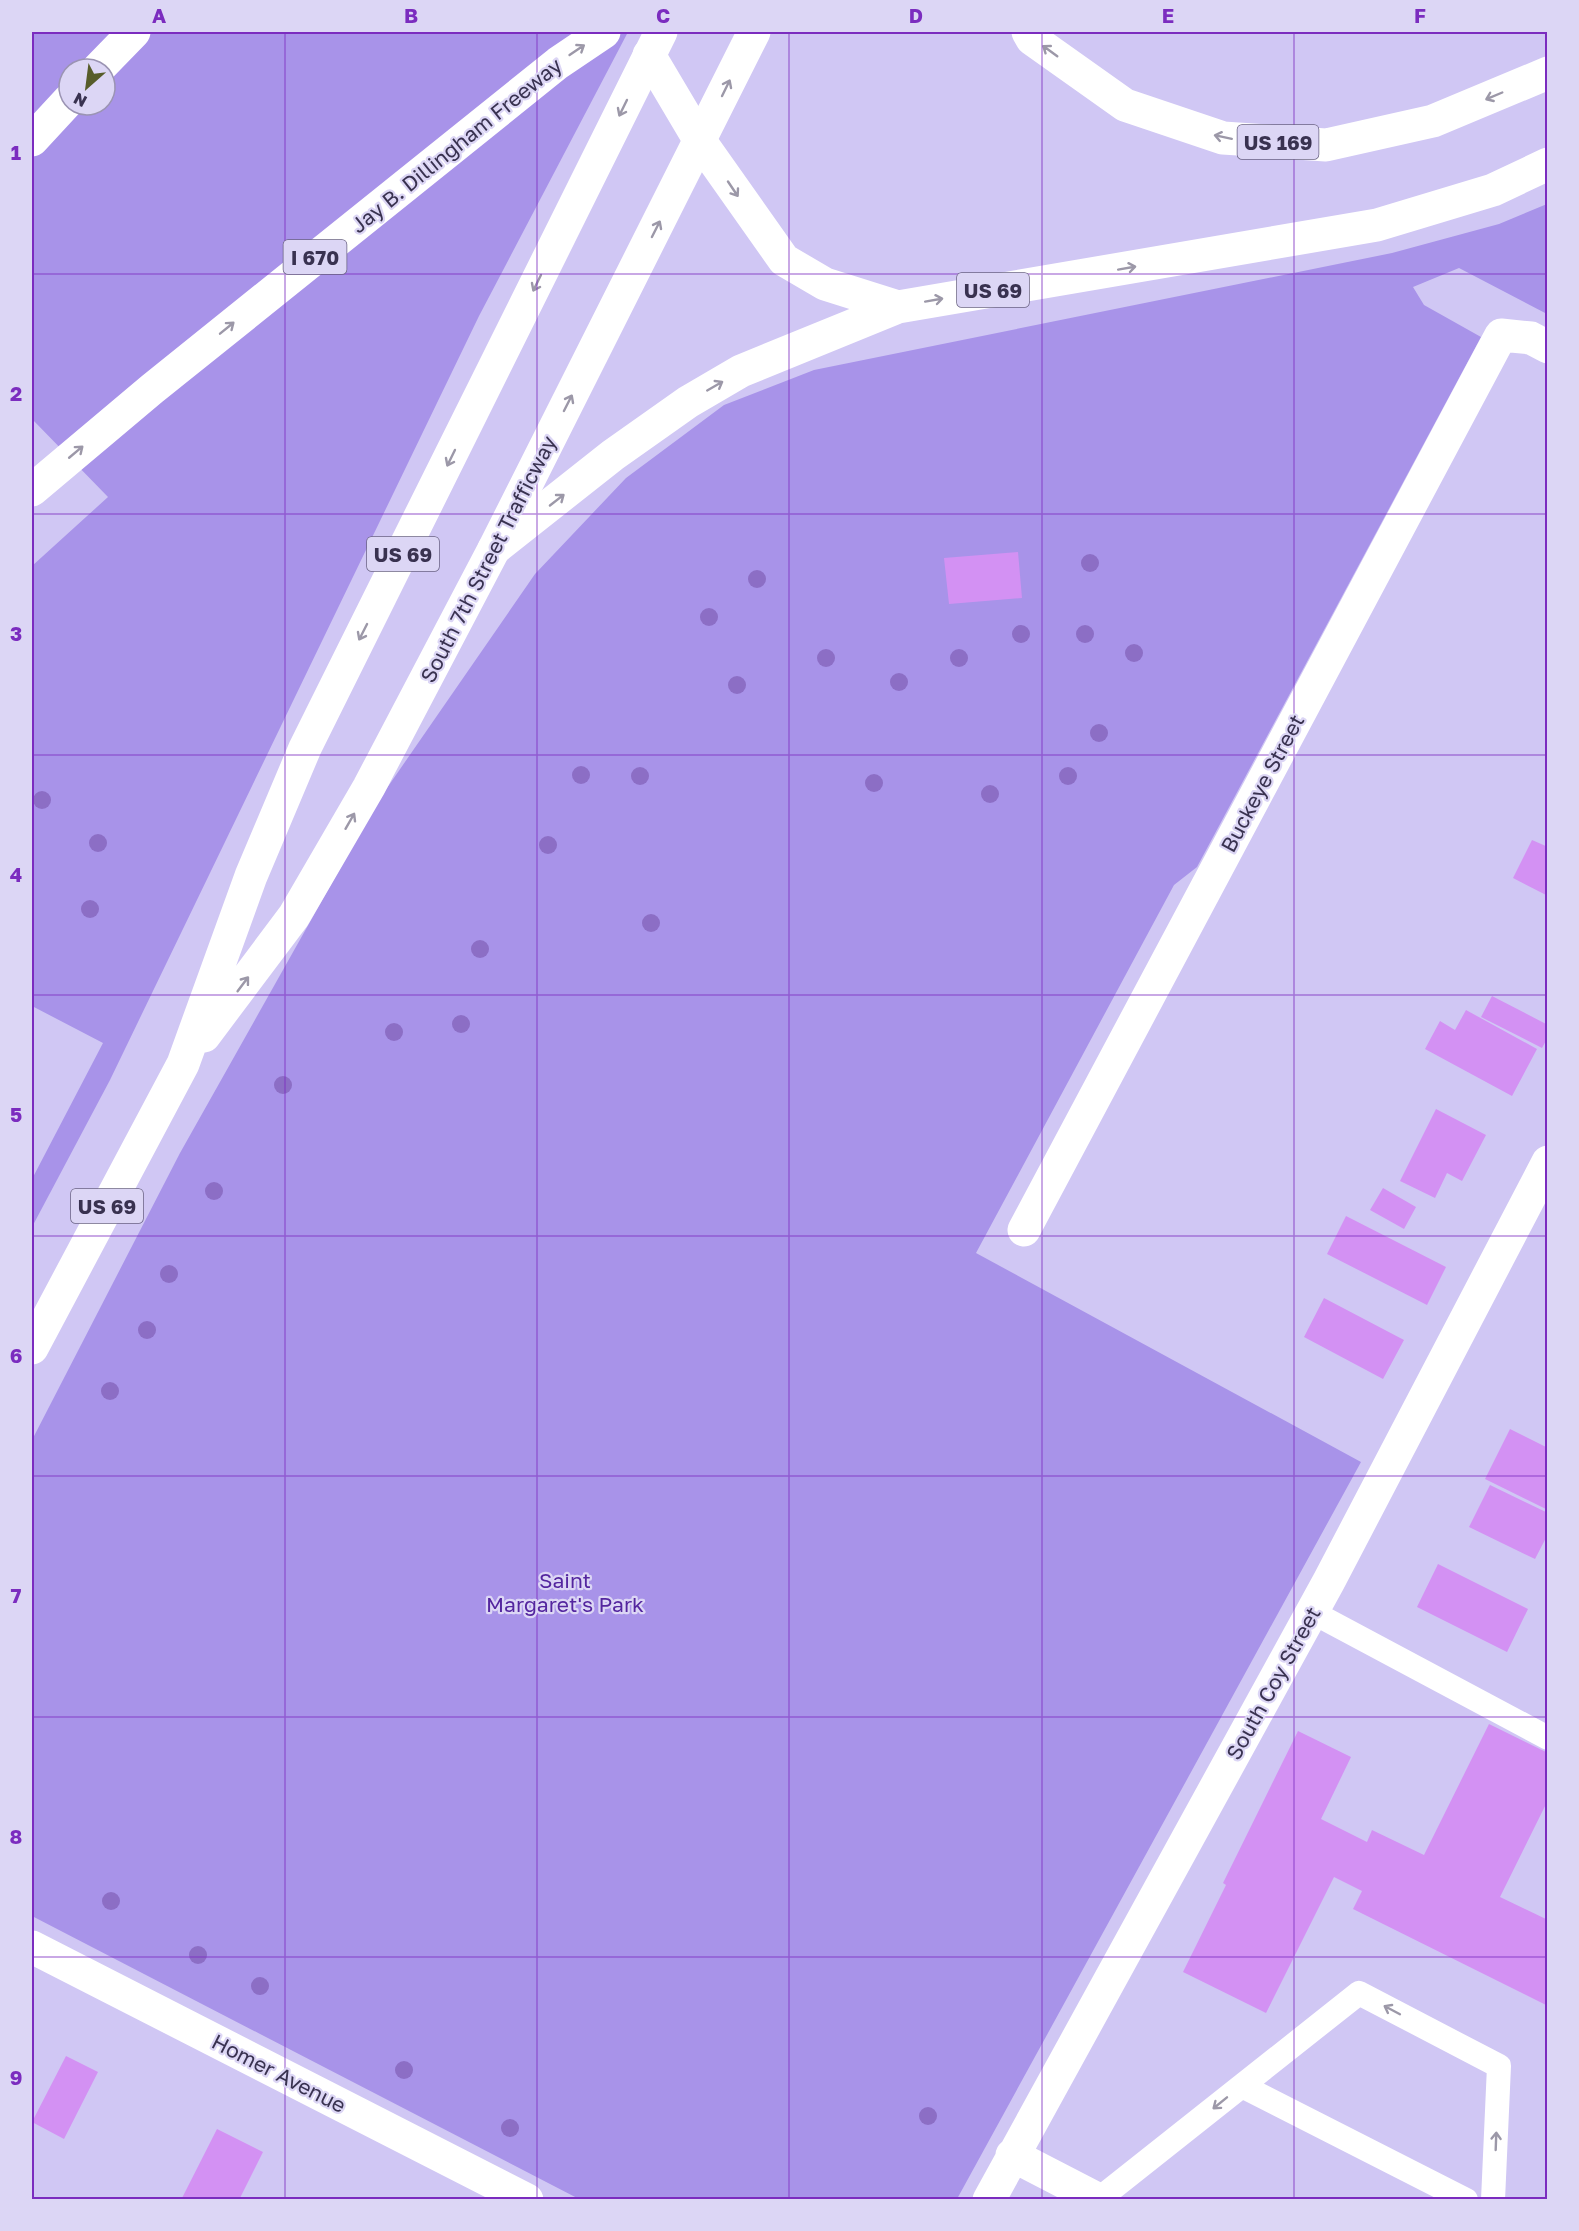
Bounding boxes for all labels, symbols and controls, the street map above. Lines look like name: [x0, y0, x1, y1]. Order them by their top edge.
text: A: [152, 3, 166, 27]
text: B: [404, 3, 418, 27]
text: C: [656, 3, 670, 27]
text: D: [909, 3, 923, 27]
text: E: [1162, 3, 1174, 27]
text: F: [1414, 3, 1426, 27]
one-way arrow: [568, 44, 584, 56]
one-way arrow: [1043, 45, 1059, 57]
street label: Jay B. Dillingham Freeway: [345, 52, 567, 238]
north arrow: [57, 57, 117, 117]
one-way arrow: [720, 80, 732, 98]
text: N: [70, 89, 90, 112]
one-way arrow: [1485, 91, 1503, 102]
one-way arrow: [617, 98, 628, 116]
road number: US 169: [1238, 125, 1318, 159]
one-way arrow: [1213, 131, 1233, 142]
text: 1: [11, 140, 21, 164]
one-way arrow: [727, 181, 739, 197]
one-way arrow: [650, 220, 662, 238]
road number: I 670: [284, 240, 346, 274]
one-way arrow: [1116, 262, 1136, 273]
one-way arrow: [530, 273, 542, 291]
road number: US 69: [957, 273, 1029, 307]
one-way arrow: [924, 295, 944, 306]
one-way arrow: [219, 322, 235, 335]
one-way arrow: [706, 380, 723, 392]
text: 2: [10, 381, 22, 405]
one-way arrow: [562, 395, 574, 412]
street label: South 7th Street Trafficway: [414, 431, 562, 687]
one-way arrow: [68, 445, 83, 459]
one-way arrow: [444, 448, 456, 466]
one-way arrow: [548, 494, 564, 506]
road number: US 69: [367, 537, 439, 571]
text: 3: [10, 621, 22, 645]
one-way arrow: [357, 623, 369, 641]
street label: Buckeye Street: [1215, 710, 1309, 856]
one-way arrow: [344, 813, 356, 830]
text: 4: [10, 862, 22, 886]
one-way arrow: [237, 976, 249, 992]
text: 5: [10, 1102, 22, 1126]
road number: US 69: [71, 1189, 143, 1223]
text: 6: [10, 1343, 22, 1367]
park label: Saint Margaret's Park: [486, 1567, 644, 1617]
text: 7: [11, 1583, 22, 1607]
street label: South Coy Street: [1220, 1602, 1326, 1764]
text: 8: [10, 1824, 22, 1848]
one-way arrow: [1384, 2004, 1402, 2015]
street label: Homer Avenue: [208, 2028, 350, 2118]
text: 9: [10, 2065, 22, 2089]
one-way arrow: [1212, 2097, 1228, 2110]
one-way arrow: [1490, 2132, 1501, 2152]

